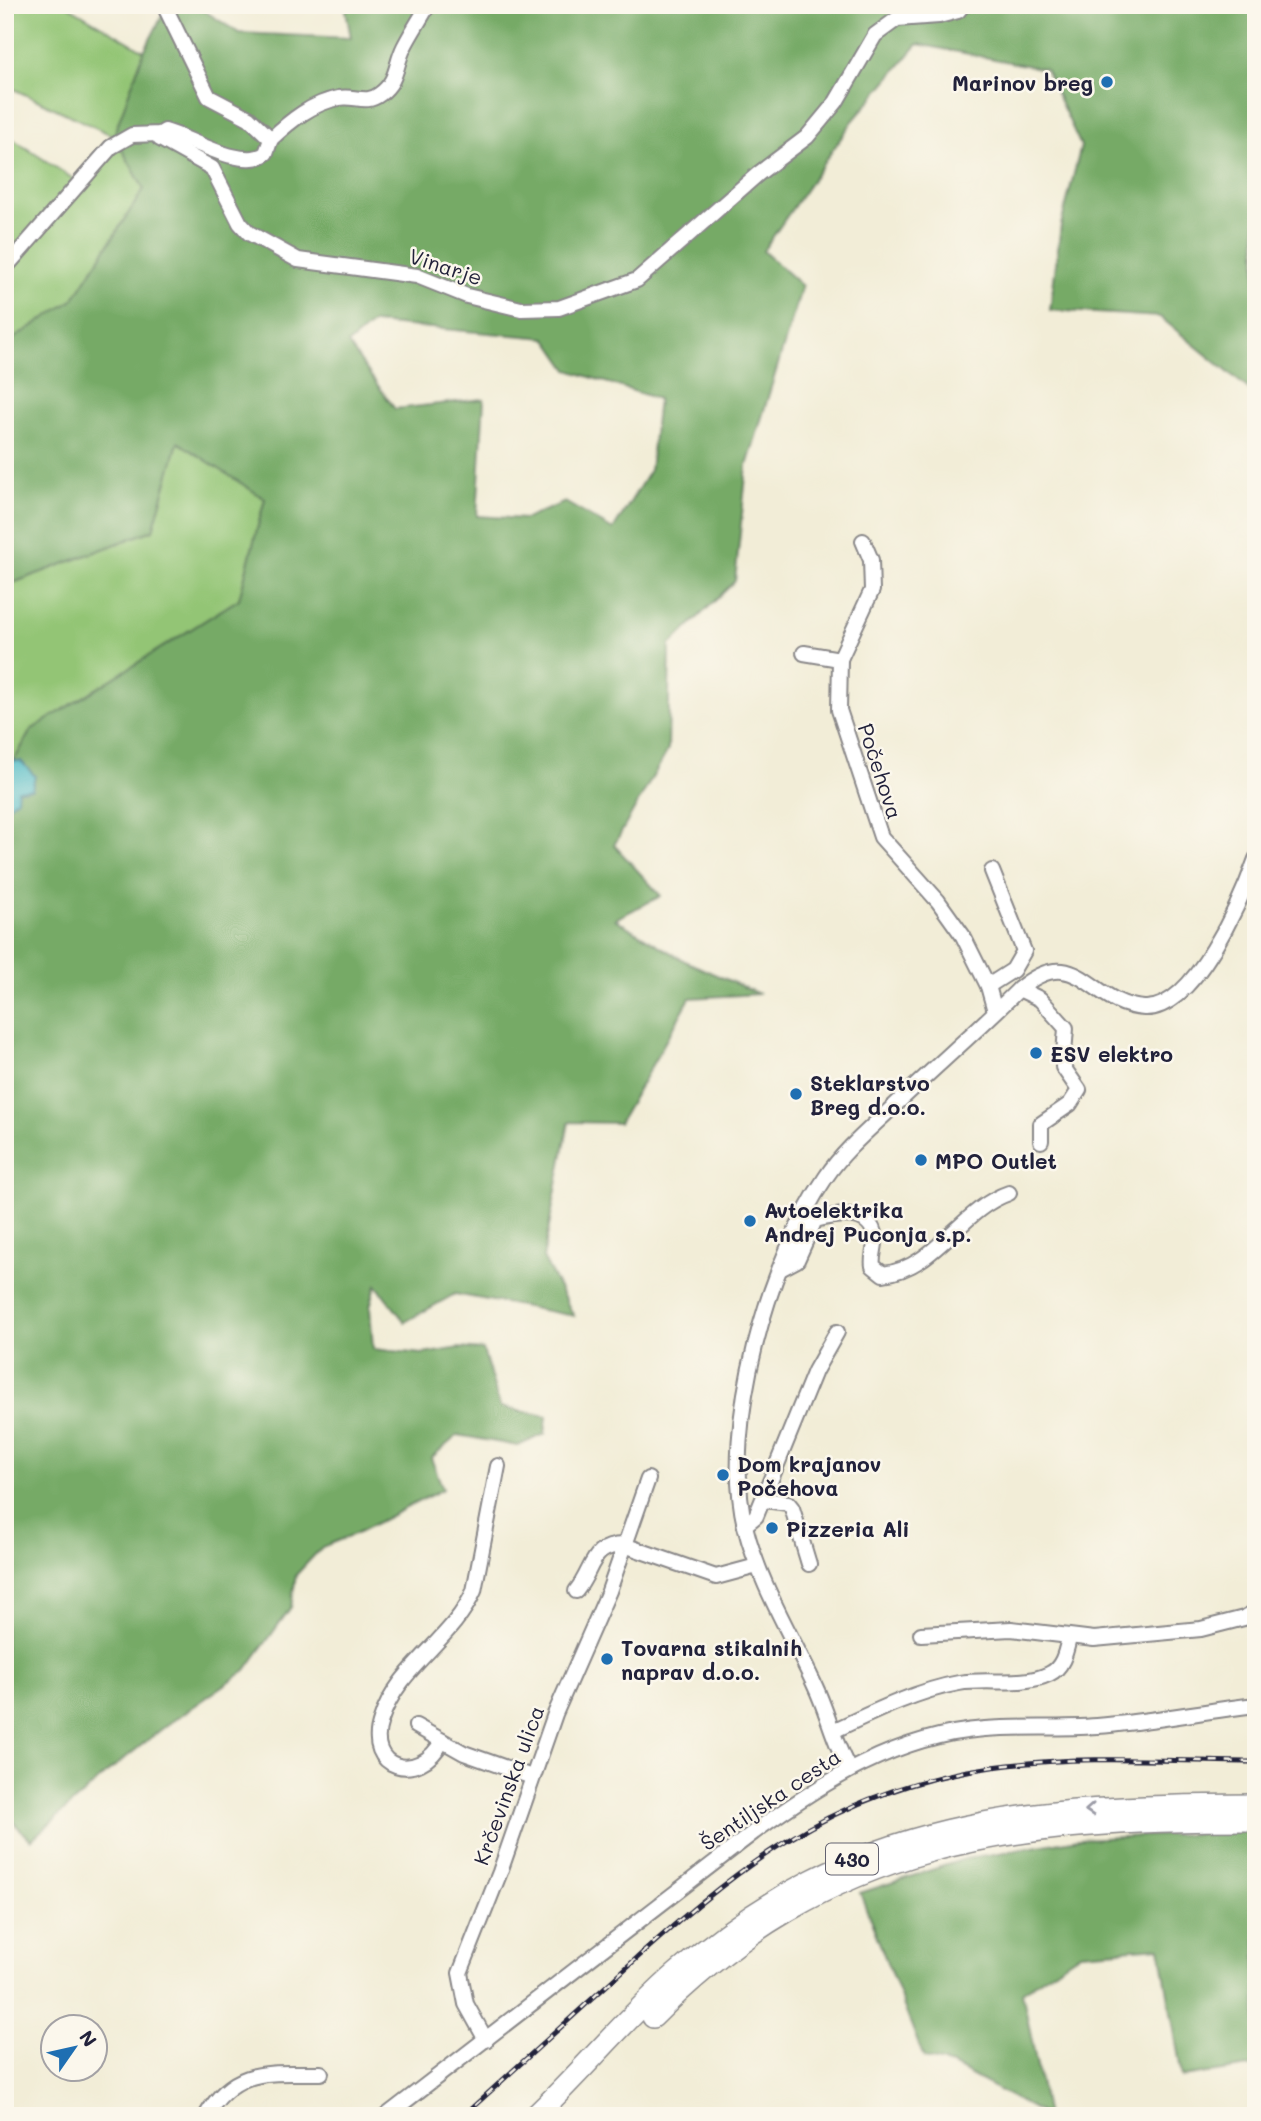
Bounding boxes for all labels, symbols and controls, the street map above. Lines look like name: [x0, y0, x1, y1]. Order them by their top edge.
place label: Marinov breg: [952, 69, 1093, 96]
marker: Marinov breg: [1099, 74, 1115, 90]
street label: Vinarje: [406, 242, 486, 290]
street label: Počehova: [853, 720, 909, 822]
place label: ESV elektro: [1050, 1040, 1173, 1067]
marker: ESV elektro: [1028, 1045, 1044, 1061]
place label: Steklarstvo Breg d.o.o.: [810, 1069, 930, 1120]
marker: Steklarstvo Breg d.o.o.: [788, 1086, 804, 1102]
place label: MPO Outlet: [935, 1147, 1057, 1174]
marker: MPO Outlet: [913, 1152, 929, 1168]
place label: Avtoelektrika Andrej Puconja s.p.: [764, 1196, 972, 1247]
marker: Avtoelektrika Andrej Puconja s.p.: [742, 1213, 758, 1229]
place label: Dom krajanov Počehova: [737, 1450, 881, 1501]
marker: Dom krajanov Počehova: [715, 1467, 731, 1483]
place label: Pizzeria Ali: [786, 1515, 910, 1542]
marker: Pizzeria Ali: [764, 1520, 780, 1536]
place label: Tovarna stikalnih naprav d.o.o.: [621, 1634, 802, 1685]
marker: Tovarna stikalnih naprav d.o.o.: [599, 1651, 615, 1667]
street label: Krčevinska ulica: [467, 1702, 549, 1868]
street label: Šentiljska cesta: [695, 1742, 845, 1856]
one-way arrow: [1084, 1803, 1095, 1818]
road number: 430: [826, 1843, 878, 1874]
north arrow: [38, 2012, 108, 2082]
text: N: [74, 2025, 103, 2051]

